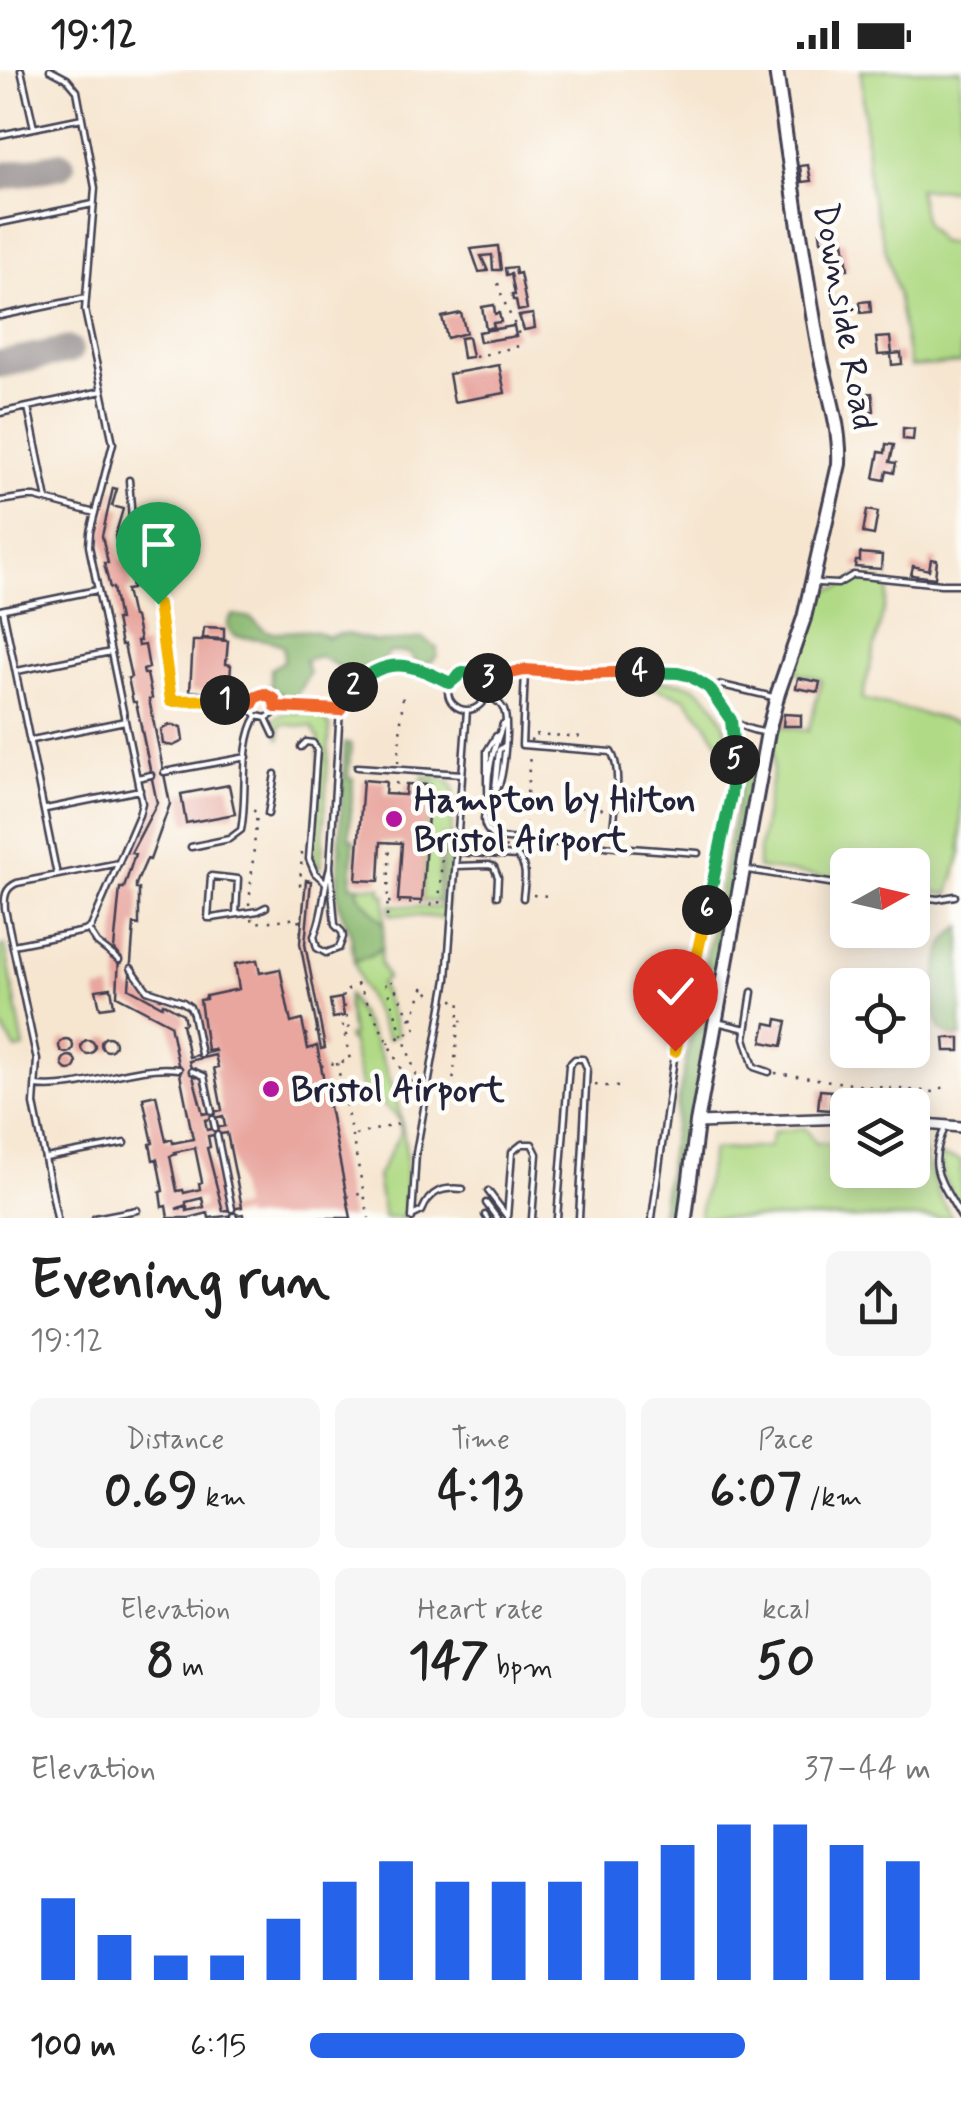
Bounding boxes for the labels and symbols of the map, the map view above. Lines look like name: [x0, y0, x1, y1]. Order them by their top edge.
street label: Downside Road: [801, 199, 887, 433]
pin: [116, 502, 201, 605]
pin: 4: [615, 647, 665, 697]
pin: 3: [463, 653, 513, 703]
pin: 2: [328, 662, 378, 712]
pin: 1: [200, 675, 250, 725]
pin: 5: [710, 735, 760, 785]
place label: Hampton by Hilton Bristol Airport: [414, 778, 696, 864]
marker: Hampton by Hilton Bristol Airport: [383, 808, 405, 830]
north arrow: [830, 848, 930, 948]
pin: 6: [682, 885, 732, 935]
pin: [633, 949, 718, 1052]
place label: Bristol Airport: [291, 1068, 505, 1114]
marker: Bristol Airport: [260, 1078, 282, 1100]

